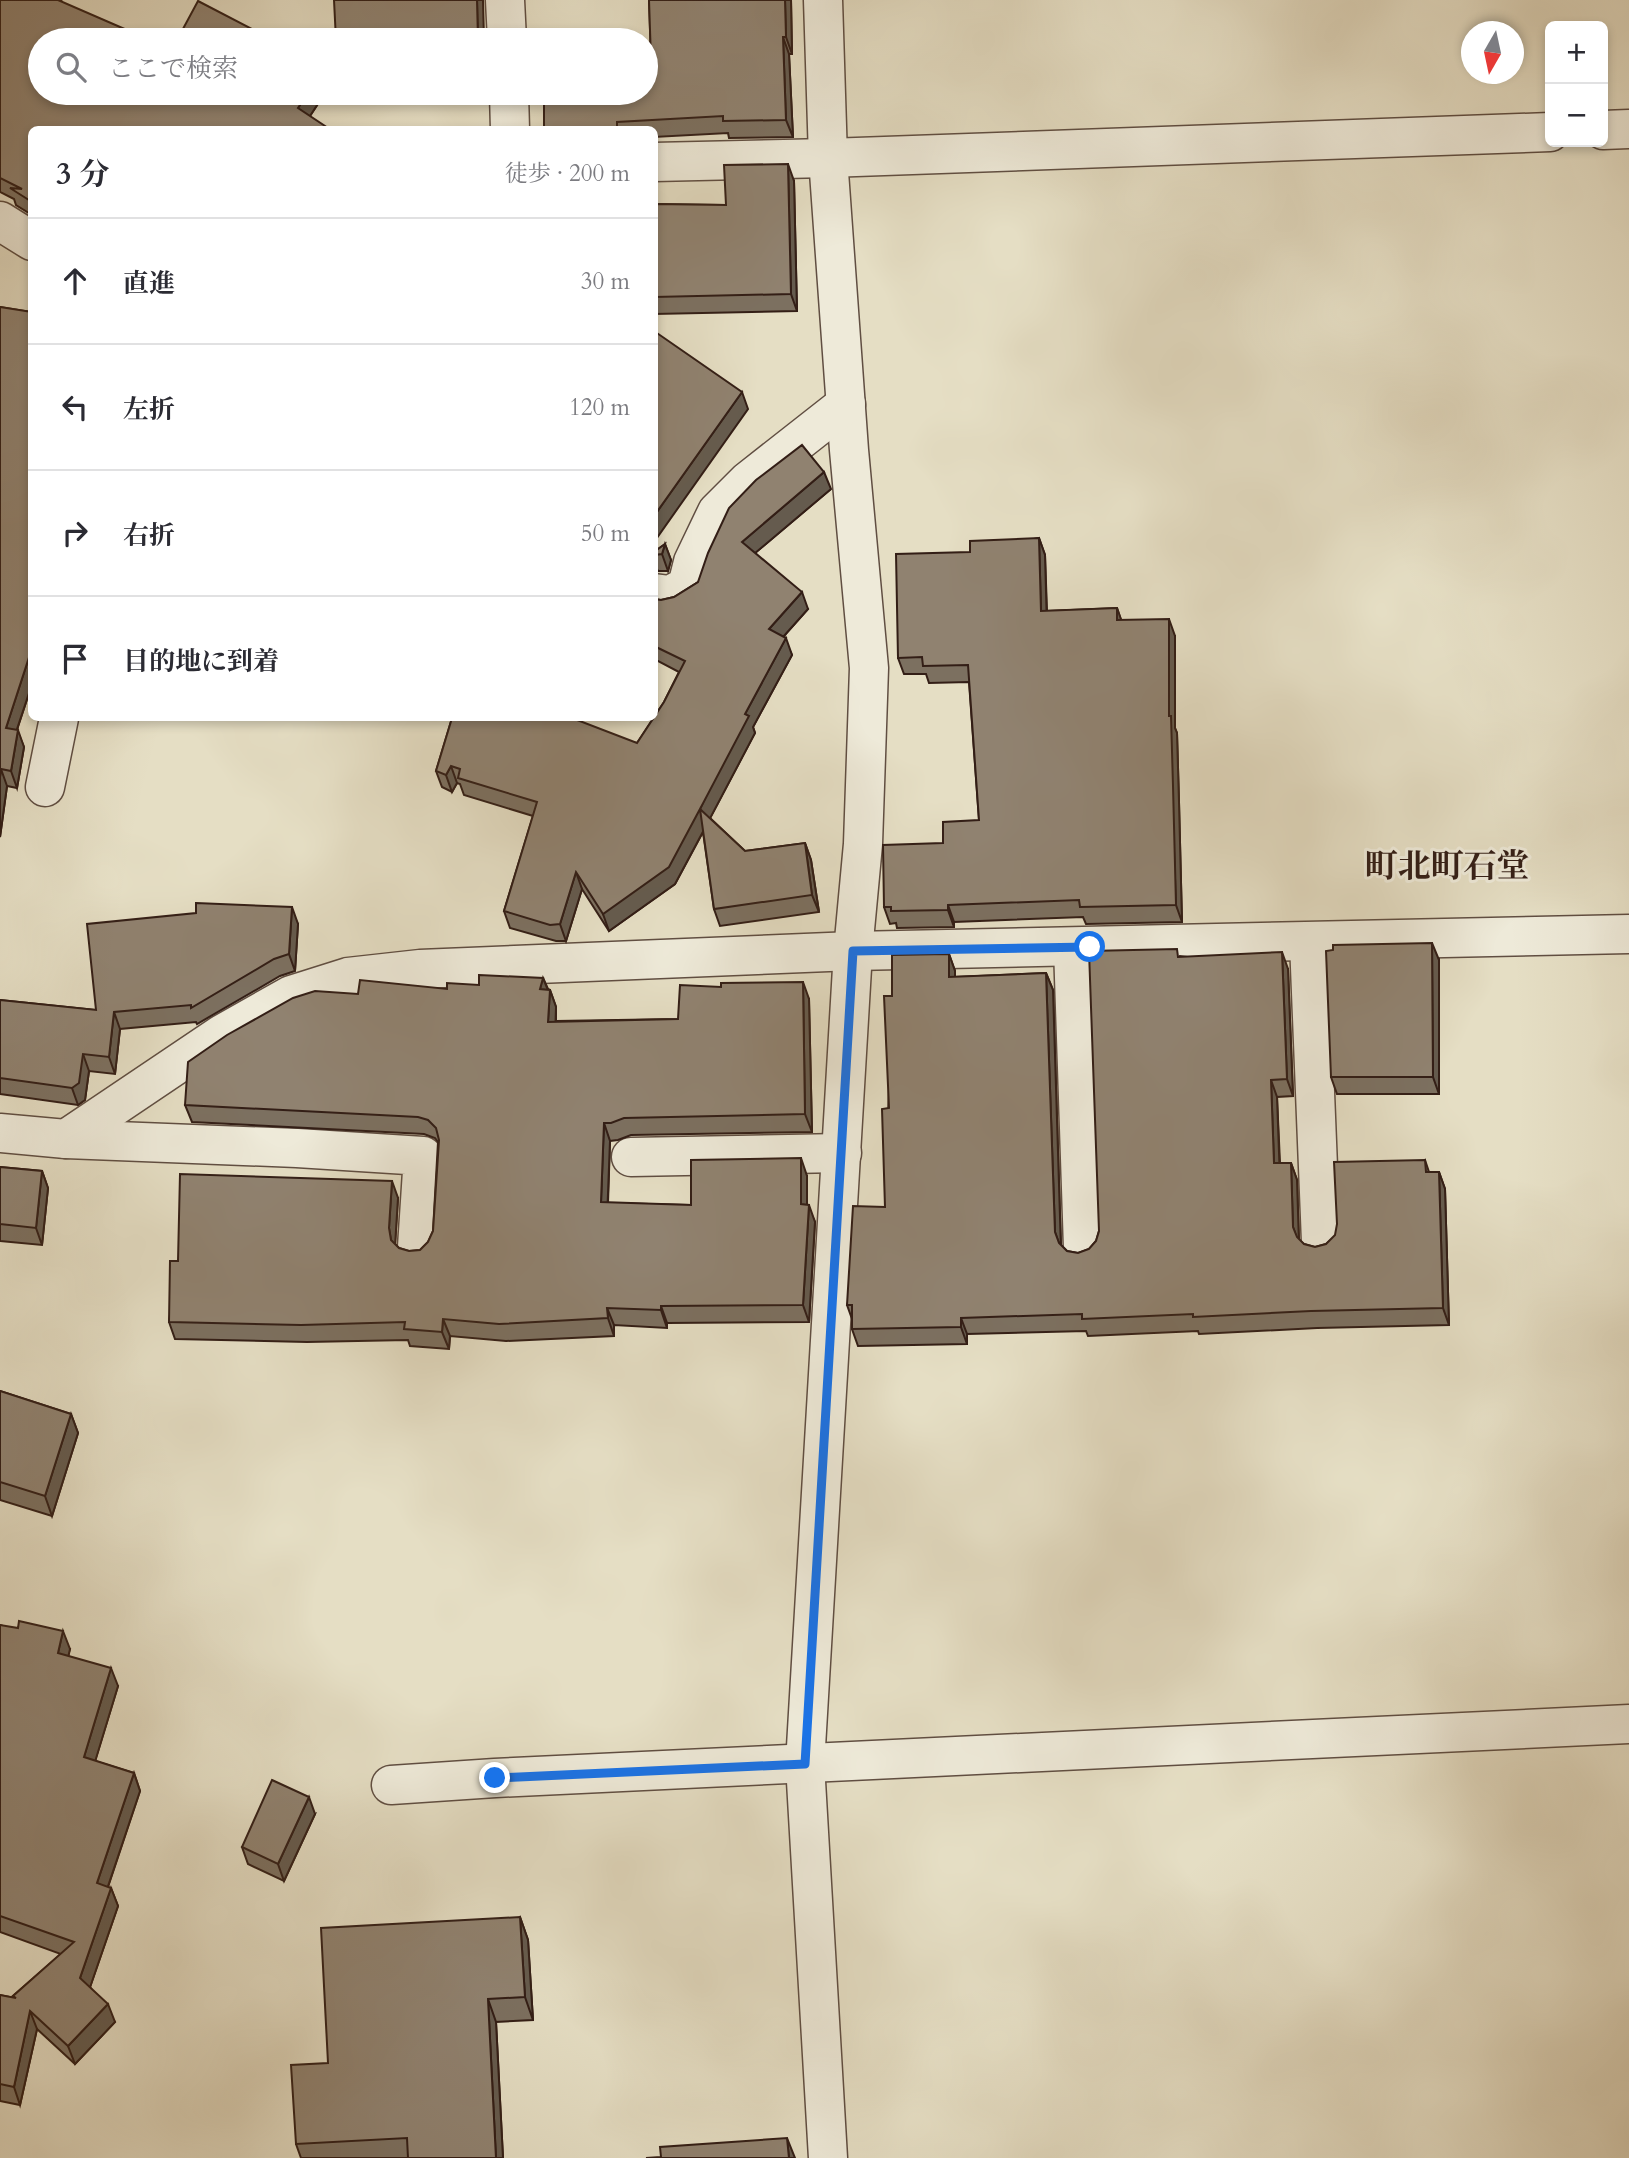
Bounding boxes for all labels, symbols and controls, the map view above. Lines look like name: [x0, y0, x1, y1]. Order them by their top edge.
north arrow: [1461, 21, 1524, 84]
map controls: [1545, 21, 1608, 147]
button: +: [1545, 21, 1608, 84]
search box: [28, 28, 658, 105]
icon: search: [52, 48, 90, 86]
text: ここで検索: [108, 51, 238, 86]
button: −: [1545, 84, 1608, 147]
text: 3 分: [56, 154, 109, 195]
text: 徒歩 · 200 m: [505, 158, 630, 189]
icon: ahead: [56, 262, 94, 300]
text: 直進: [123, 266, 175, 301]
text: 30 m: [581, 266, 630, 297]
icon: left: [56, 388, 94, 426]
text: 左折: [123, 392, 175, 427]
text: 120 m: [569, 392, 630, 423]
icon: right: [56, 514, 94, 552]
text: 右折: [123, 518, 175, 553]
text: 50 m: [581, 518, 630, 549]
icon: arrive: [56, 640, 94, 678]
text: 目的地に到着: [123, 644, 279, 679]
district label: 町北町石堂: [1365, 844, 1530, 889]
route start: [1074, 931, 1105, 962]
route end: [479, 1762, 510, 1793]

